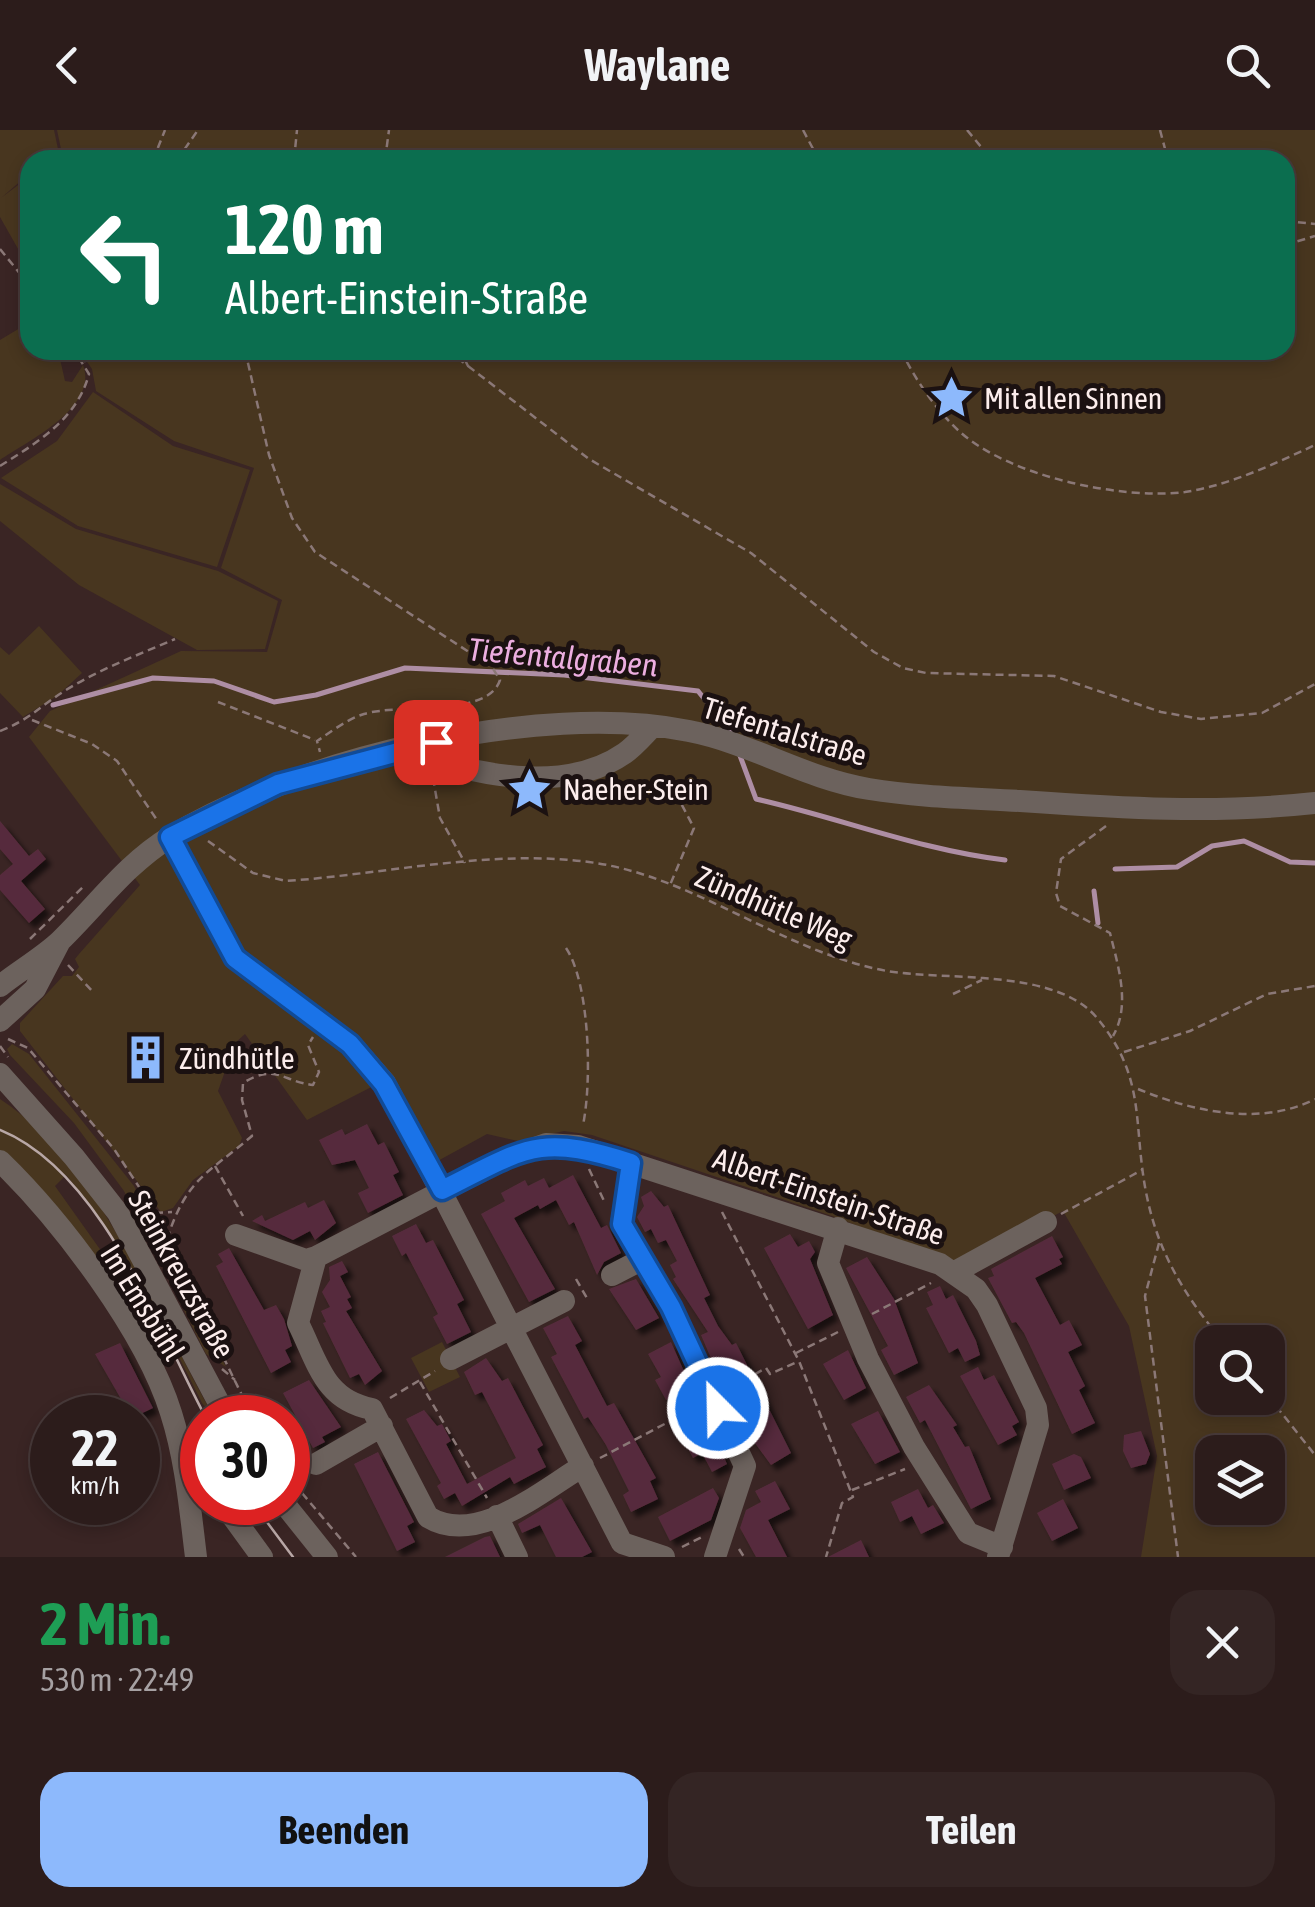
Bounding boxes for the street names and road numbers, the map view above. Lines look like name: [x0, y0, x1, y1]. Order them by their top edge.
street label: Tiefentalstraße: [699, 690, 871, 772]
street label: Zündhütle Weg: [690, 859, 858, 955]
street label: Albert-Einstein-Straße: [709, 1141, 949, 1251]
street label: Steinkreuzstraße: [122, 1184, 242, 1364]
street label: Im Emsbühl: [94, 1238, 192, 1366]

